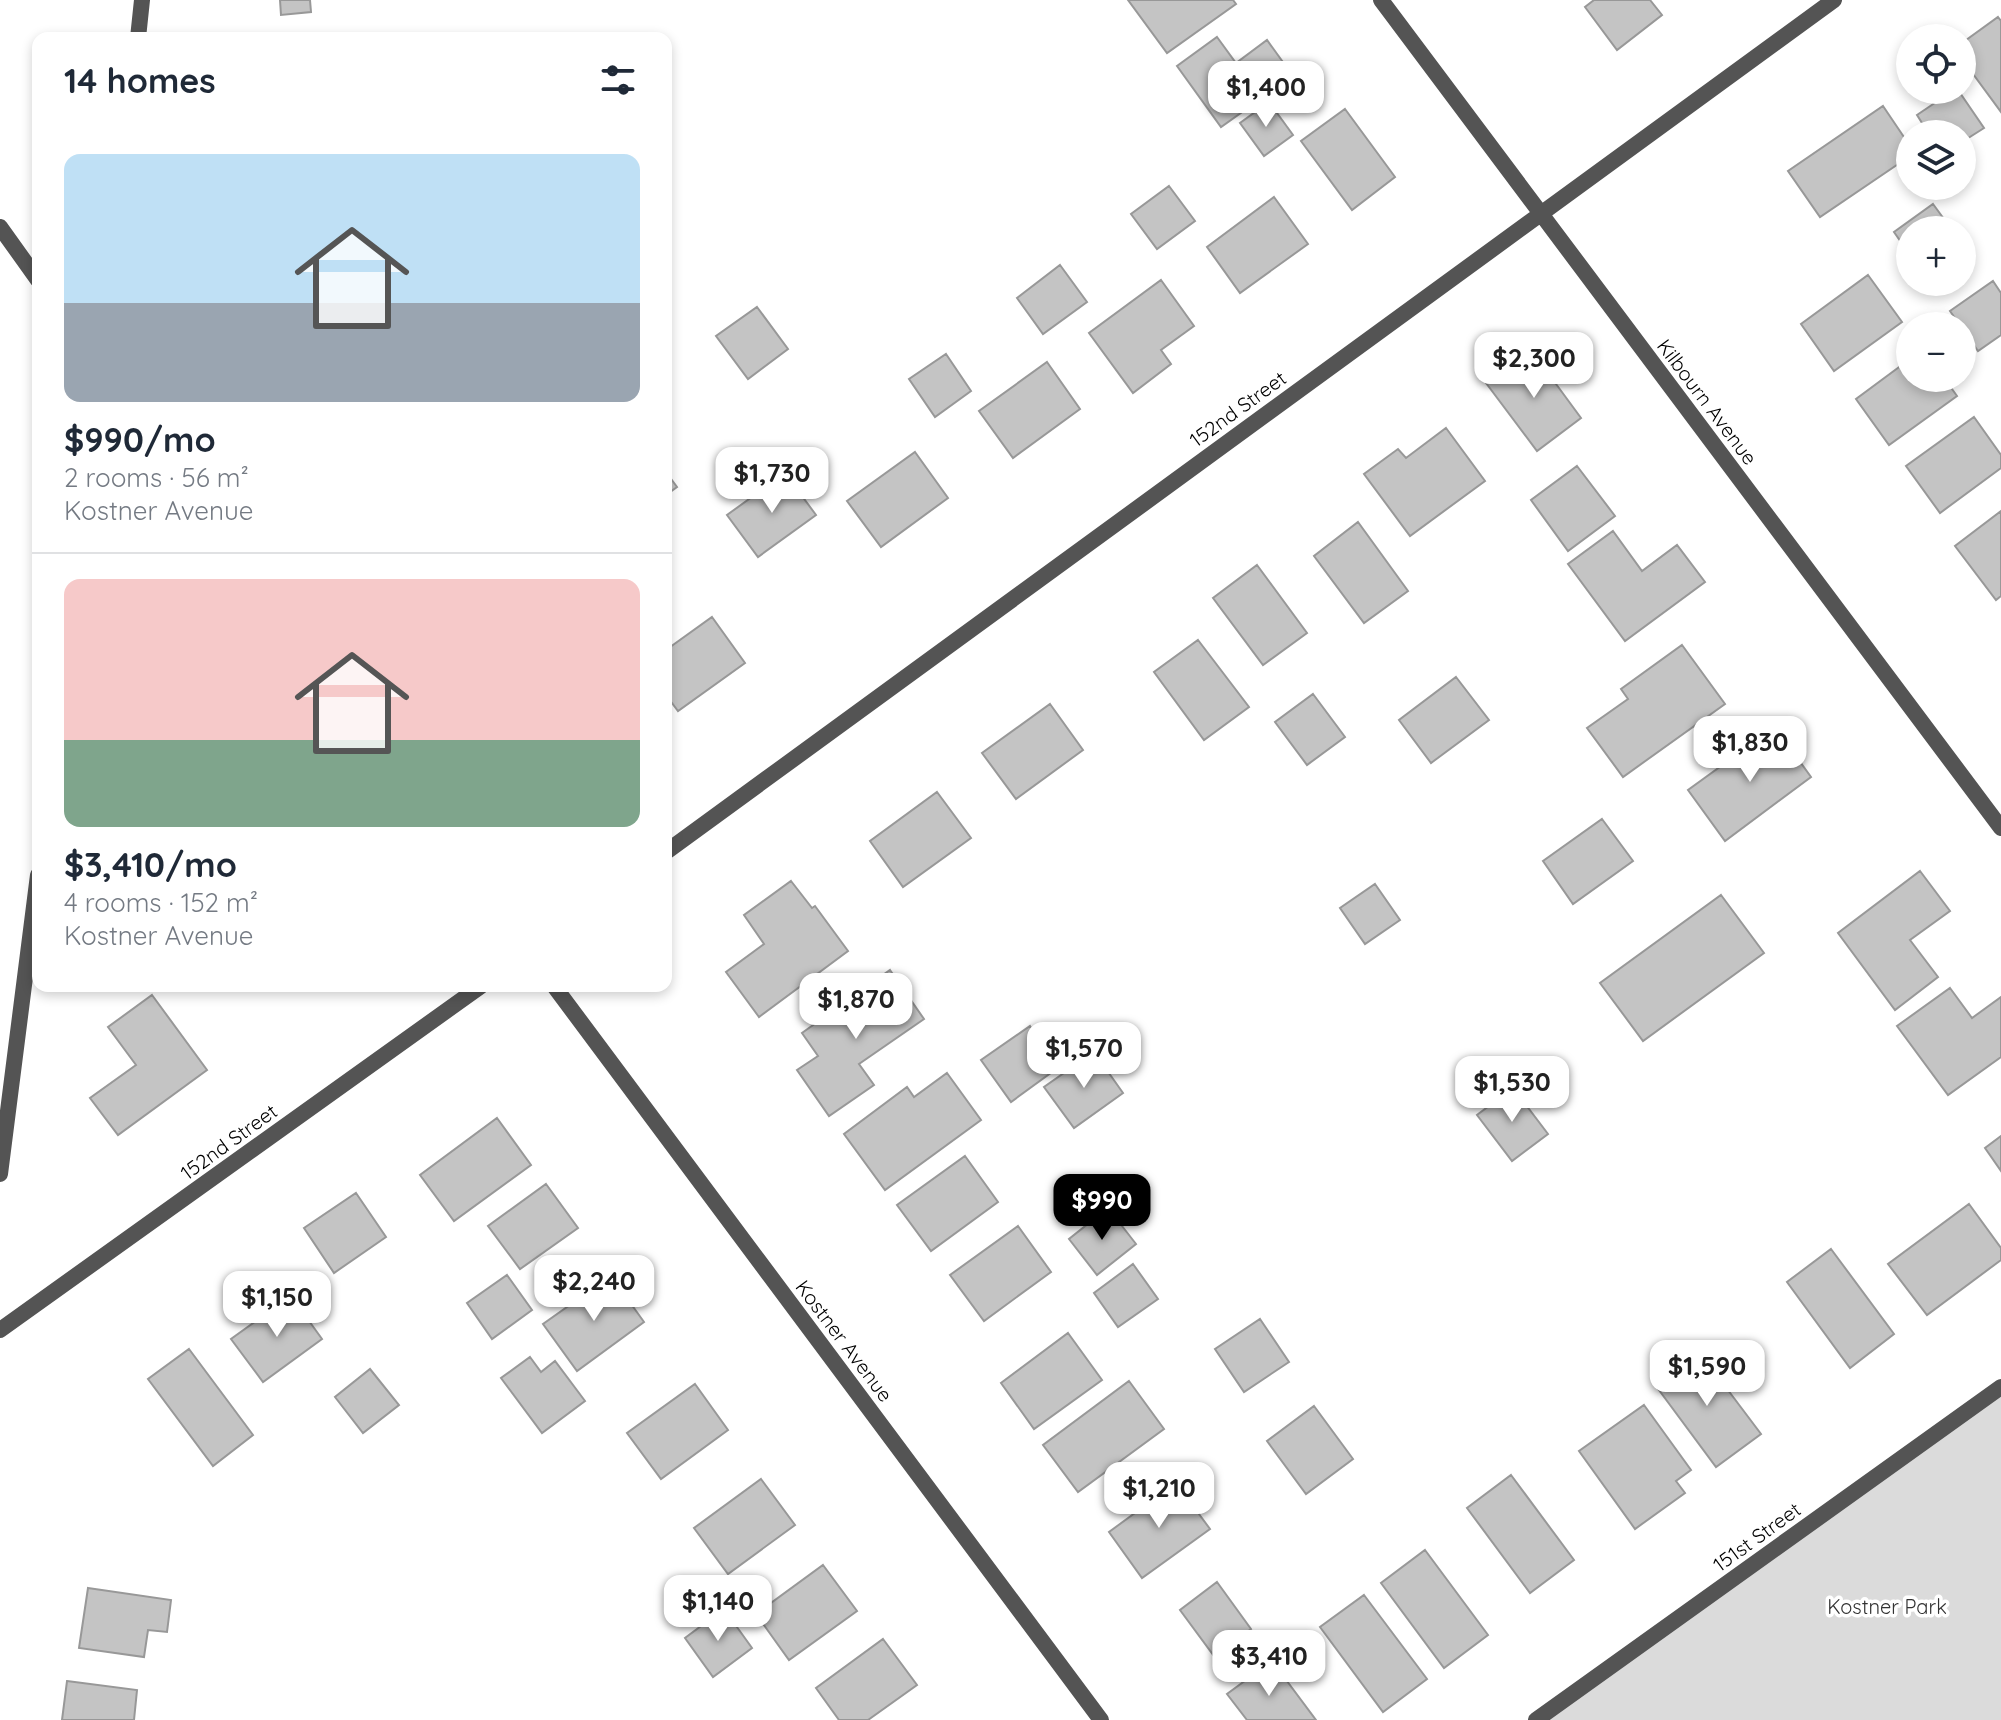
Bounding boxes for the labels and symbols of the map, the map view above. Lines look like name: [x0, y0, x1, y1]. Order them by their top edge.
pin: $1,400: [1201, 61, 1331, 129]
pin: $2,300: [1469, 332, 1599, 400]
street label: Kilbourn Avenue: [1652, 334, 1763, 470]
street label: 152nd Street: [1185, 365, 1291, 452]
pin: $1,730: [707, 447, 837, 515]
pin: $1,830: [1685, 716, 1815, 784]
pin: $1,870: [791, 973, 921, 1041]
pin: $1,570: [1019, 1022, 1149, 1090]
pin: $1,530: [1447, 1056, 1577, 1124]
street label: 152nd Street: [176, 1098, 282, 1185]
pin: $990: [1055, 1174, 1149, 1242]
pin: $2,240: [529, 1255, 659, 1323]
pin: $1,150: [212, 1271, 342, 1339]
street label: Kostner Avenue: [791, 1275, 898, 1406]
pin: $1,590: [1642, 1340, 1772, 1408]
pin: $1,210: [1094, 1462, 1224, 1530]
street label: 151st Street: [1708, 1496, 1805, 1577]
pin: $1,140: [653, 1575, 783, 1643]
park label: Kostner Park: [1827, 1594, 1947, 1619]
pin: $3,410: [1204, 1630, 1334, 1698]

